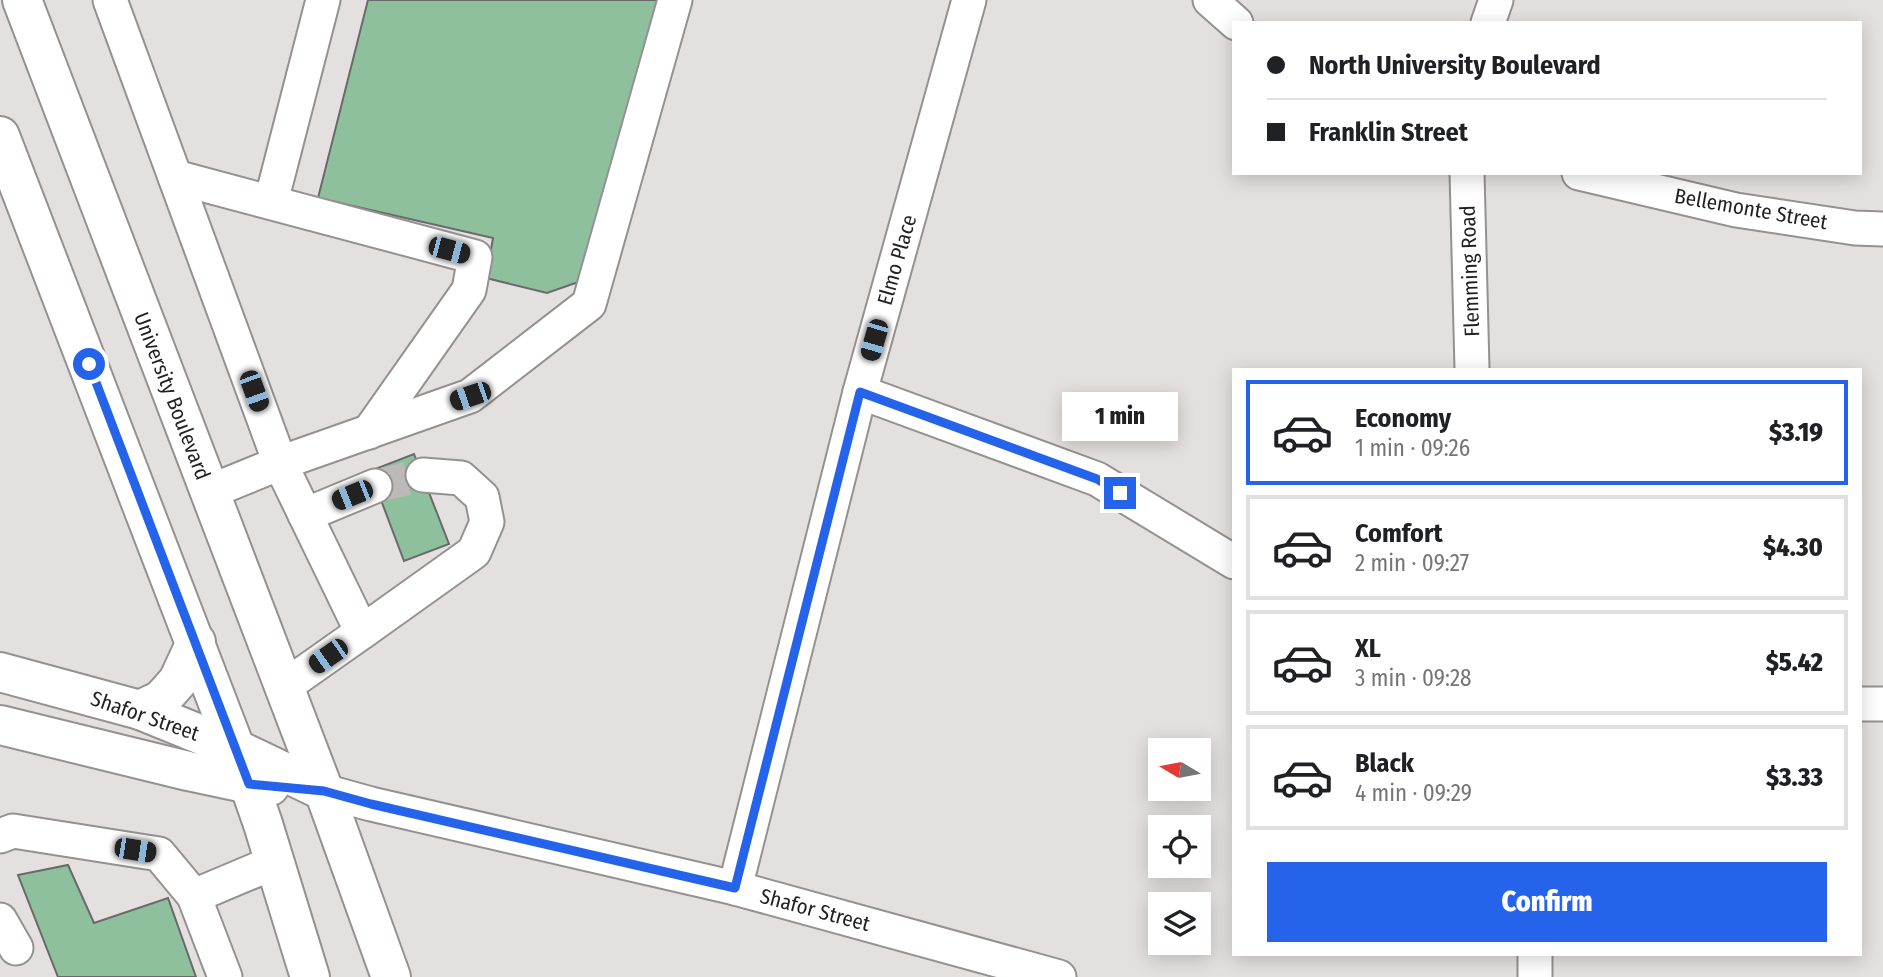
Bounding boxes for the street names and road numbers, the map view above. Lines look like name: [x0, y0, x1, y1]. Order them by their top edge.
street label: Bellemonte Street: [1672, 183, 1830, 235]
street label: Flemming Road: [1455, 205, 1485, 337]
street label: Elmo Place: [872, 212, 922, 308]
street label: University Boulevard: [128, 309, 216, 483]
street label: Shafor Street: [87, 685, 203, 747]
street label: Shafor Street: [757, 883, 873, 937]

